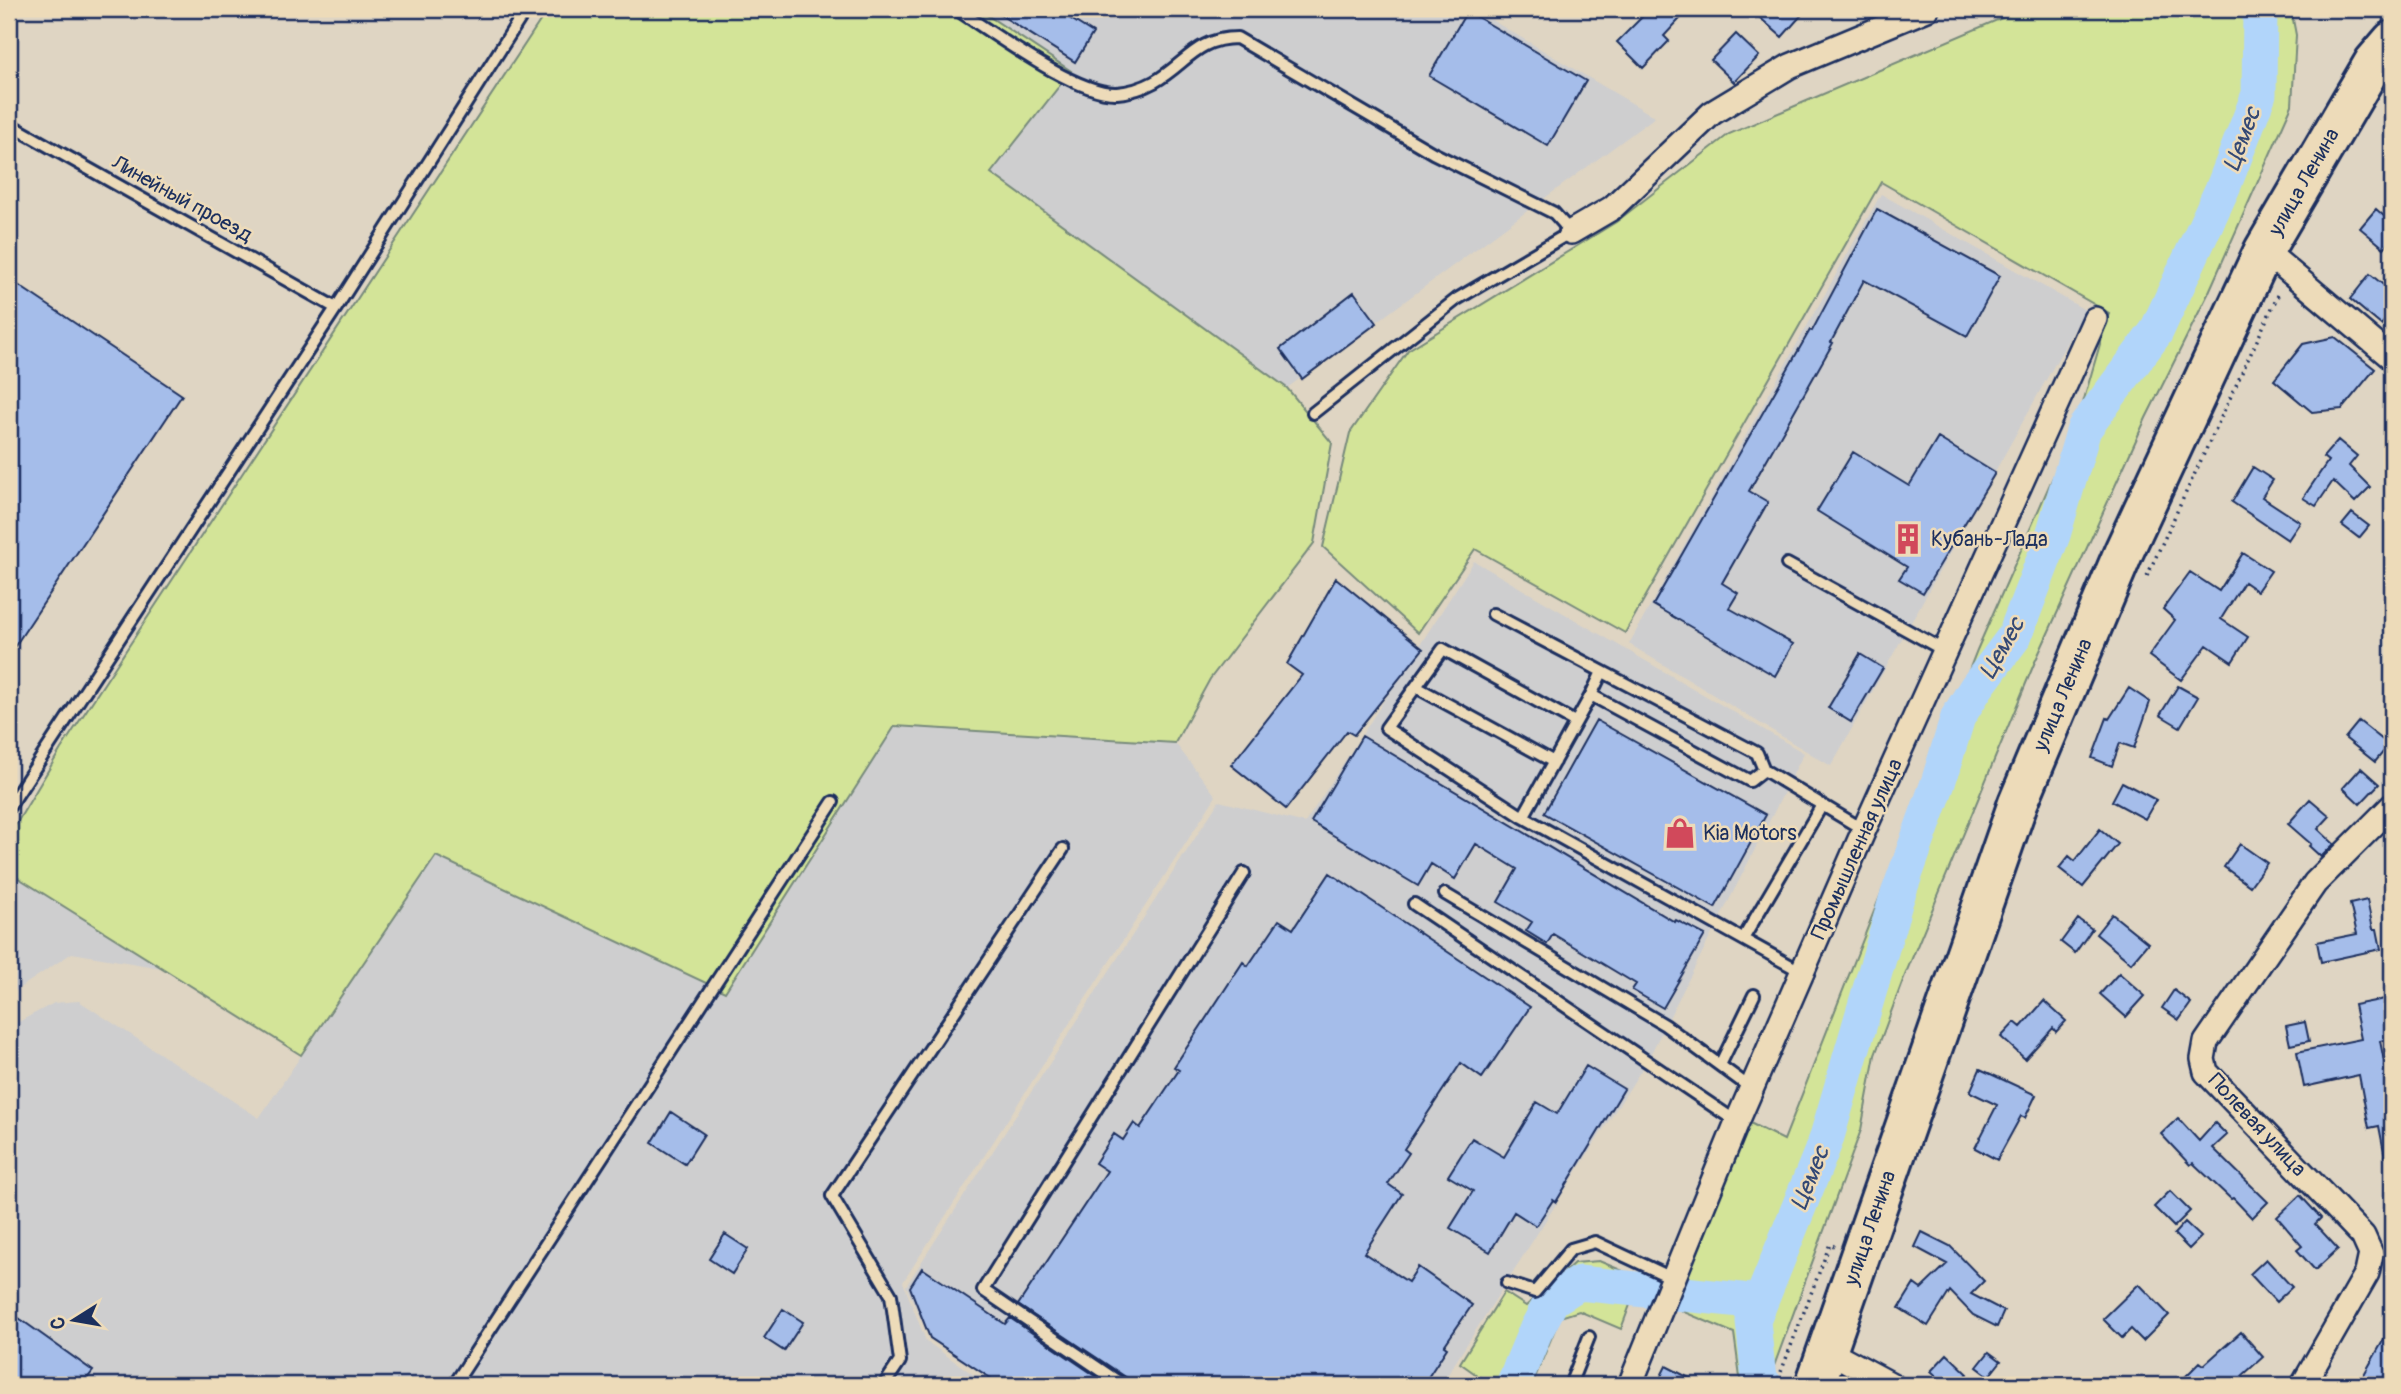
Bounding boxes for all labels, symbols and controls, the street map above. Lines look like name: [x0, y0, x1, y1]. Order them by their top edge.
water label: Цемес: [2217, 102, 2268, 175]
street label: улица Ленина: [2262, 123, 2346, 242]
street label: Линейный проезд: [106, 149, 257, 249]
building icon: Кубань-Лада: [1891, 522, 1925, 556]
place label: Кубань-Лада: [1931, 526, 2048, 553]
water label: Цемес: [1973, 611, 2032, 684]
street label: улица Ленина: [2027, 635, 2099, 756]
street label: Промышленная улица: [1805, 755, 1909, 943]
shop icon: Kia Motors: [1663, 816, 1697, 850]
place label: Kia Motors: [1703, 820, 1797, 847]
street label: Полевая улица: [2202, 1067, 2312, 1183]
water label: Цемес: [1784, 1141, 1836, 1214]
street label: улица Ленина: [1837, 1167, 1902, 1290]
north arrow: [38, 1286, 108, 1356]
text: С: [45, 1315, 71, 1331]

